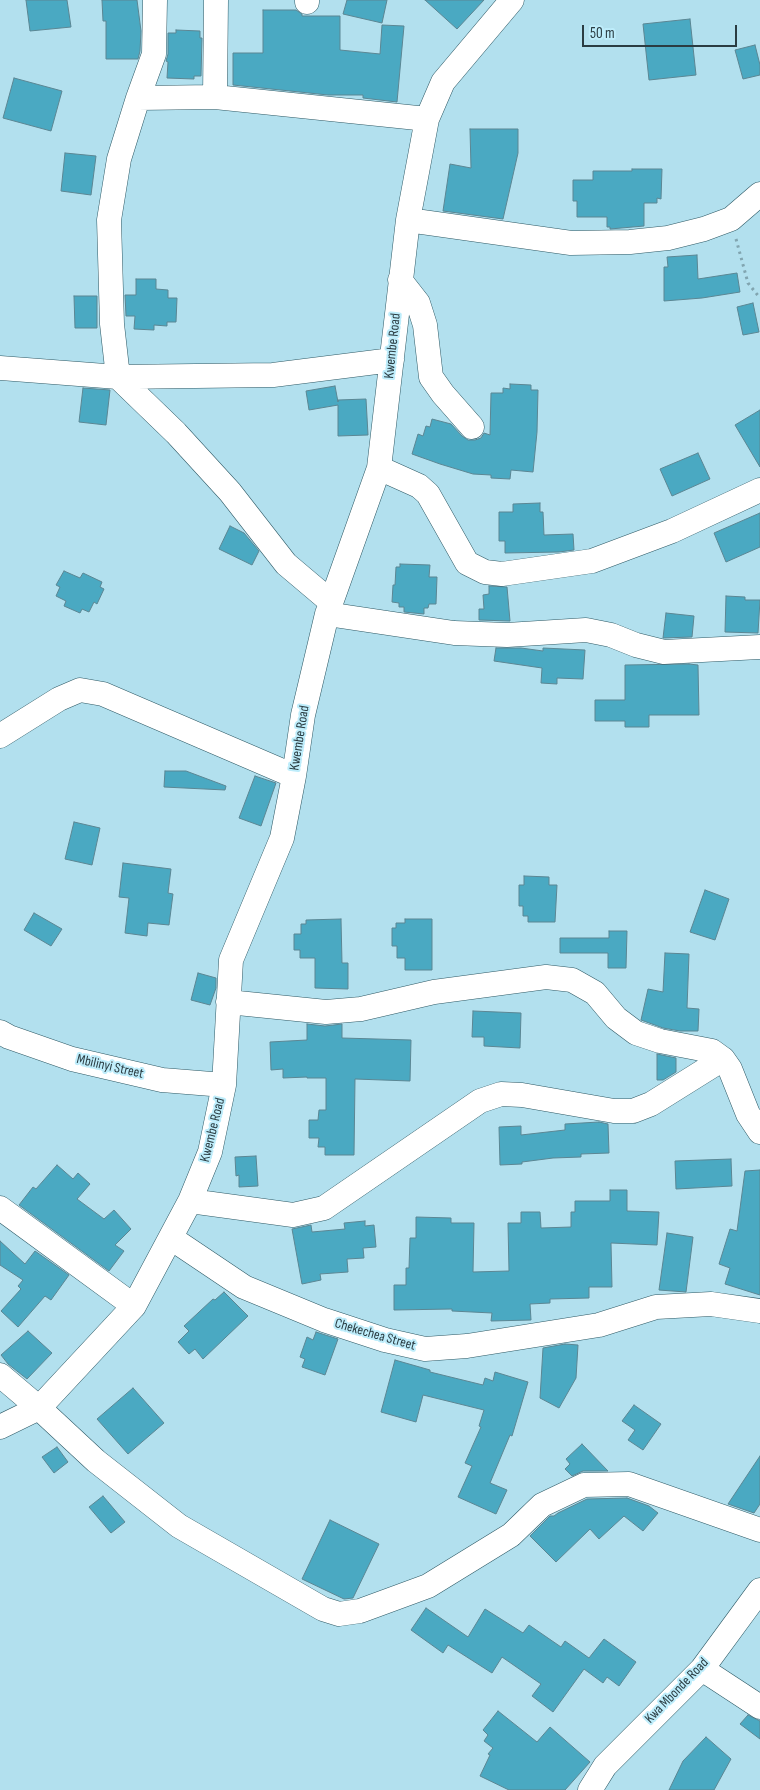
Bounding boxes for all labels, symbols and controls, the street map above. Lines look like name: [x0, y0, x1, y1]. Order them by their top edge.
scale bar: [585, 15, 740, 47]
text: 50 m: [590, 24, 615, 43]
street label: Kwembe Road: [381, 313, 405, 379]
street label: Kwembe Road: [287, 704, 313, 772]
street label: Mbilinyi Street: [75, 1051, 145, 1083]
street label: Kwembe Road: [197, 1096, 229, 1164]
street label: Chekechea Street: [333, 1315, 417, 1355]
street label: Kwa Mbonde Road: [642, 1655, 712, 1727]

